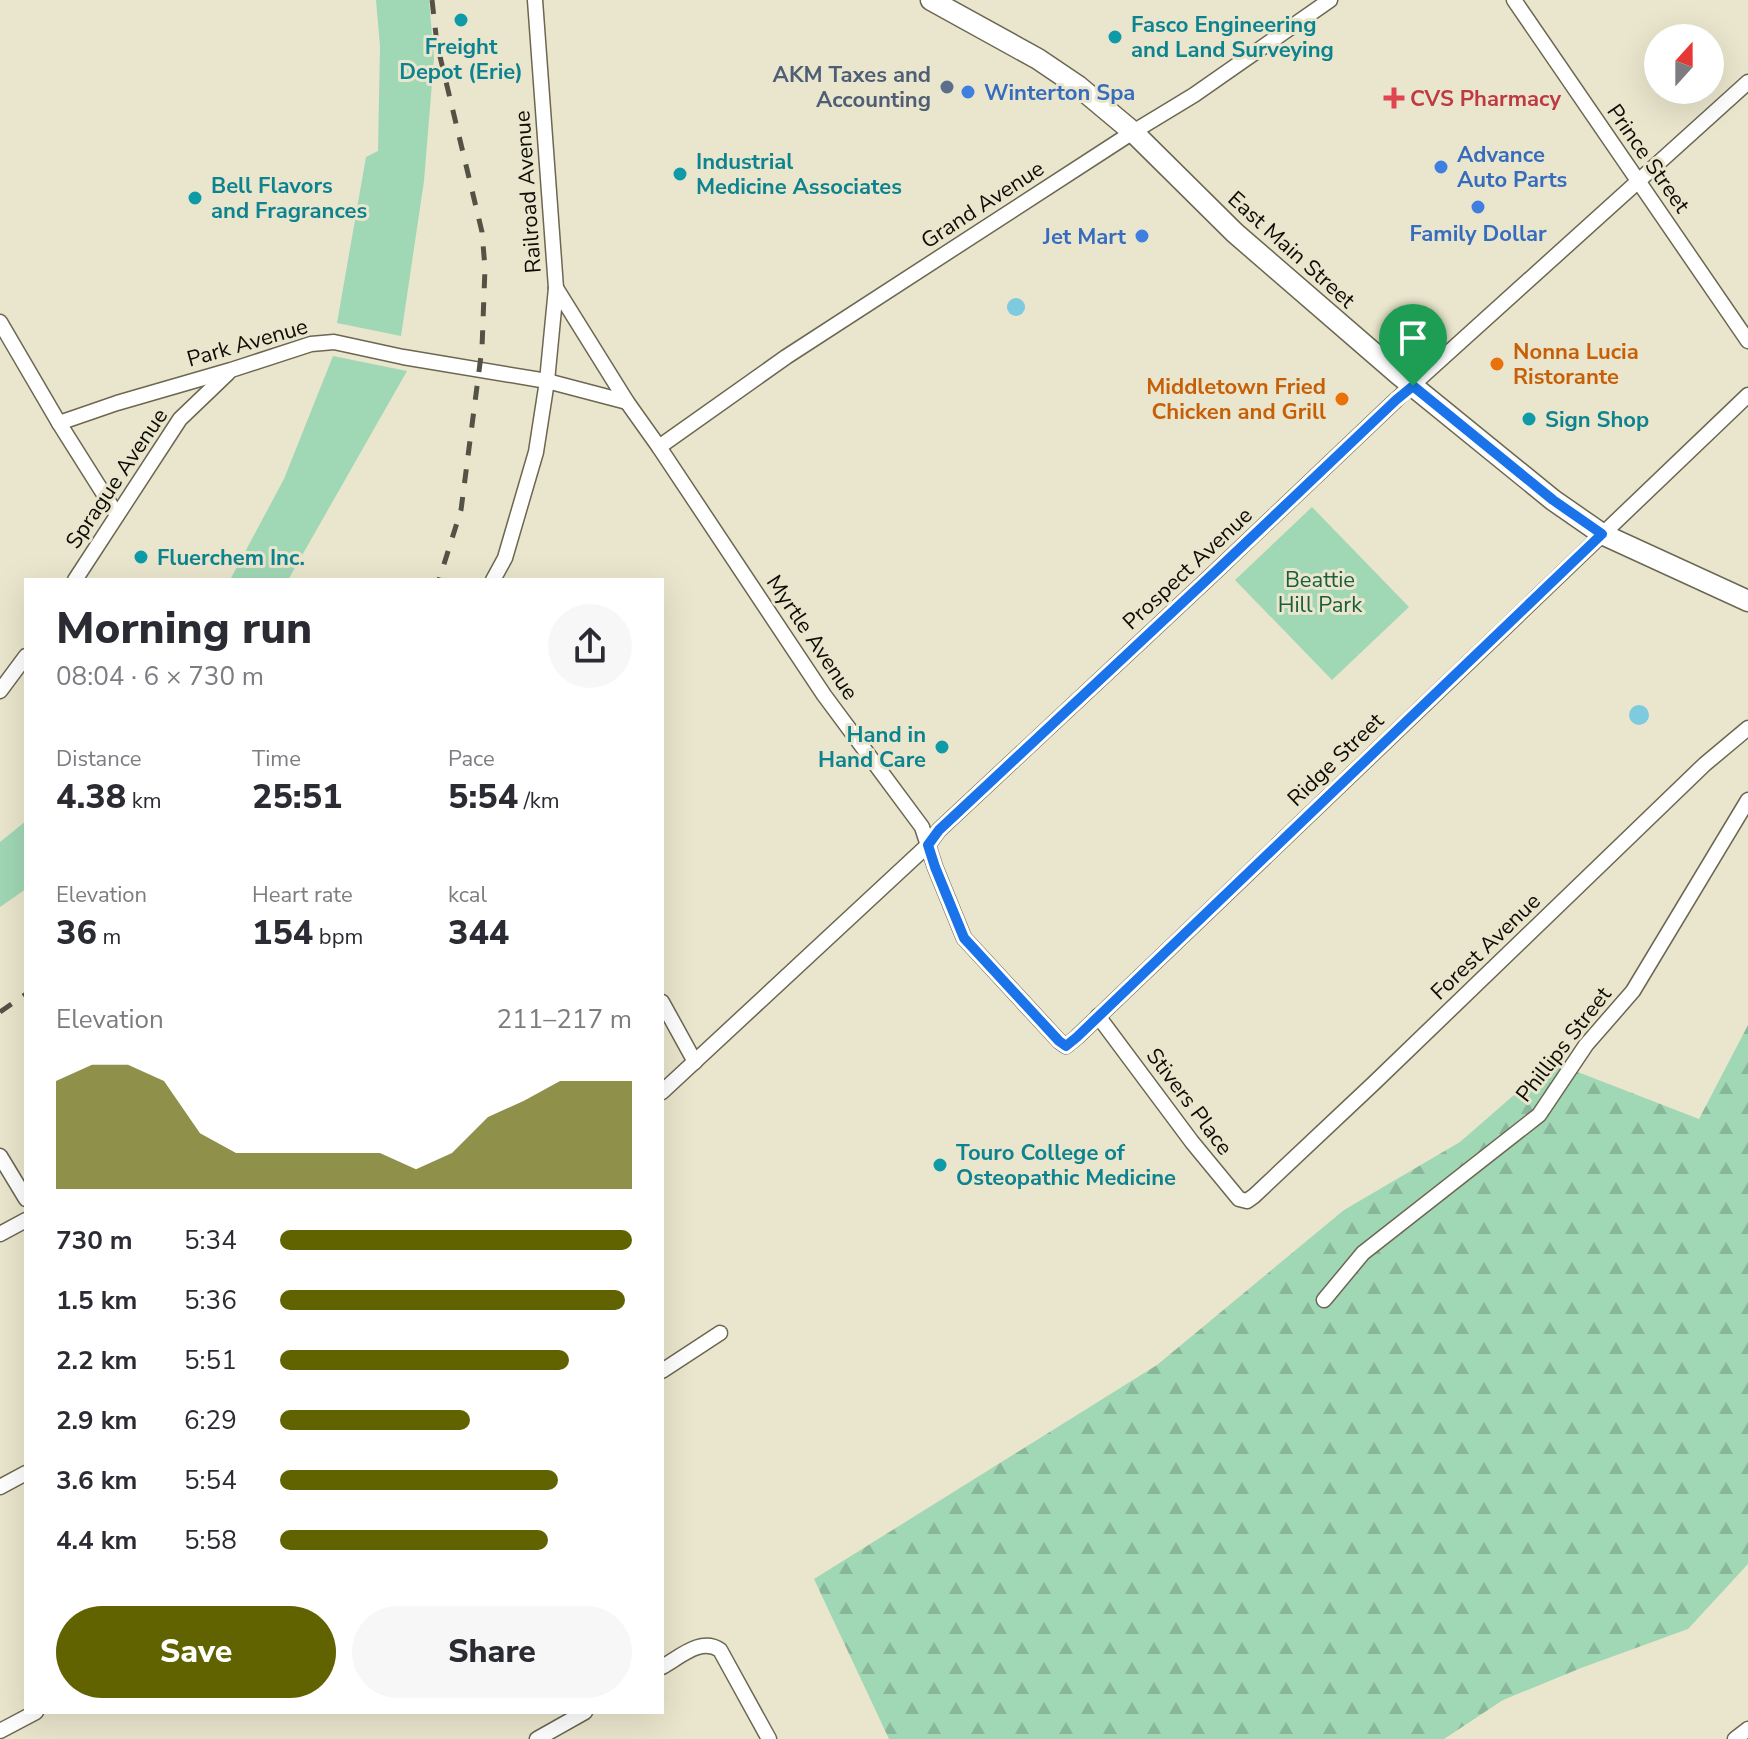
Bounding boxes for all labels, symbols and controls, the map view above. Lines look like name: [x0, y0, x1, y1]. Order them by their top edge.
place label: Fasco Engineering and Land Surveying: [1131, 10, 1334, 65]
marker: Freight Depot (Erie): [452, 11, 470, 29]
north arrow: [1644, 24, 1724, 104]
map controls: [1644, 24, 1724, 104]
marker: Fasco Engineering and Land Surveying: [1106, 28, 1124, 46]
place label: Freight Depot (Erie): [399, 32, 523, 87]
place label: AKM Taxes and Accounting: [773, 60, 931, 115]
marker: AKM Taxes and Accounting: [938, 78, 956, 96]
place label: Winterton Spa: [984, 78, 1135, 108]
marker: Winterton Spa: [959, 83, 977, 101]
place label: CVS Pharmacy: [1410, 84, 1562, 114]
marker: CVS Pharmacy: [1385, 89, 1403, 107]
street label: Prince Street: [1600, 98, 1697, 219]
street label: Railroad Avenue: [507, 110, 549, 274]
place label: Advance Auto Parts: [1457, 140, 1567, 195]
place label: Industrial Medicine Associates: [696, 147, 902, 202]
street label: Grand Avenue: [915, 154, 1050, 256]
marker: Advance Auto Parts: [1432, 158, 1450, 176]
marker: Industrial Medicine Associates: [671, 165, 689, 183]
place label: Bell Flavors and Fragrances: [211, 171, 367, 226]
street label: East Main Street: [1221, 184, 1362, 315]
marker: Bell Flavors and Fragrances: [186, 189, 204, 207]
marker: Family Dollar: [1469, 198, 1487, 216]
place label: Family Dollar: [1409, 219, 1547, 249]
place label: Jet Mart: [1042, 222, 1127, 252]
marker: Jet Mart: [1133, 227, 1151, 245]
pin: [1379, 304, 1447, 386]
street label: Park Avenue: [183, 311, 311, 375]
icon: arrive: [1391, 316, 1435, 360]
place label: Nonna Lucia Ristorante: [1513, 337, 1639, 392]
marker: Nonna Lucia Ristorante: [1488, 355, 1506, 373]
place label: Middletown Fried Chicken and Grill: [1146, 372, 1326, 427]
marker: Middletown Fried Chicken and Grill: [1333, 390, 1351, 408]
street label: Sprague Avenue: [59, 403, 175, 555]
place label: Sign Shop: [1545, 405, 1649, 435]
marker: Sign Shop: [1520, 410, 1538, 428]
street label: Prospect Avenue: [1116, 501, 1259, 637]
place label: Fluerchem Inc.: [157, 543, 305, 573]
marker: Fluerchem Inc.: [132, 548, 150, 566]
park label: Beattie Hill Park: [1278, 565, 1363, 620]
street label: Myrtle Avenue: [759, 569, 865, 706]
text: Morning run: [56, 599, 312, 659]
button: share: [548, 604, 632, 688]
text: 08:04 · 6 × 730 m: [56, 659, 264, 694]
street label: Ridge Street: [1281, 706, 1391, 813]
place label: Hand in Hand Care: [818, 720, 926, 775]
marker: Hand in Hand Care: [933, 738, 951, 756]
text: Distance: [56, 744, 141, 774]
text: Time: [252, 744, 301, 774]
text: Pace: [448, 744, 495, 774]
text: 4.38: [56, 774, 126, 820]
text: 25:51: [252, 774, 342, 820]
text: 5:54: [448, 774, 518, 820]
text: km: [126, 786, 162, 816]
text: /km: [518, 786, 560, 816]
text: Elevation: [56, 880, 147, 910]
text: Heart rate: [252, 880, 353, 910]
text: kcal: [448, 880, 487, 910]
street label: Forest Avenue: [1424, 887, 1547, 1007]
text: 36: [56, 910, 97, 956]
text: 154: [252, 910, 313, 956]
text: 344: [448, 910, 509, 956]
text: m: [97, 922, 121, 952]
text: bpm: [313, 922, 363, 952]
street label: Phillips Street: [1509, 980, 1618, 1109]
text: Elevation: [56, 1002, 164, 1037]
text: 211–217 m: [496, 1002, 632, 1037]
street label: Stivers Place: [1139, 1042, 1239, 1161]
place label: Touro College of Osteopathic Medicine: [956, 1138, 1176, 1193]
marker: Touro College of Osteopathic Medicine: [931, 1156, 949, 1174]
text: 730 m: [56, 1223, 133, 1258]
text: 5:34: [184, 1223, 237, 1258]
text: 1.5 km: [56, 1283, 137, 1318]
text: 5:36: [184, 1283, 237, 1318]
text: 2.2 km: [56, 1343, 137, 1378]
text: 5:51: [184, 1343, 237, 1378]
text: 2.9 km: [56, 1403, 137, 1438]
text: 6:29: [184, 1403, 237, 1438]
text: 3.6 km: [56, 1463, 137, 1498]
text: 5:54: [184, 1463, 237, 1498]
text: 4.4 km: [56, 1523, 137, 1558]
text: 5:58: [184, 1523, 237, 1558]
button: Save: [56, 1606, 336, 1698]
button: Share: [352, 1606, 632, 1698]

